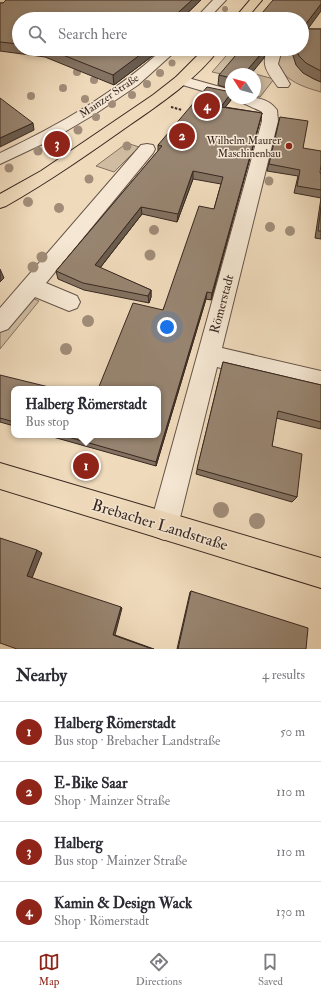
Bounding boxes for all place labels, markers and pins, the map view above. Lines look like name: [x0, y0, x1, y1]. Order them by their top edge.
pin: 4: [194, 91, 220, 121]
pin: 2: [169, 121, 195, 151]
pin: 3: [44, 129, 70, 159]
place label: Wilhelm Maurer Maschinenbau: [205, 134, 282, 160]
marker: Wilhelm Maurer Maschinenbau: [284, 141, 294, 151]
pin: 1: [73, 451, 99, 481]

